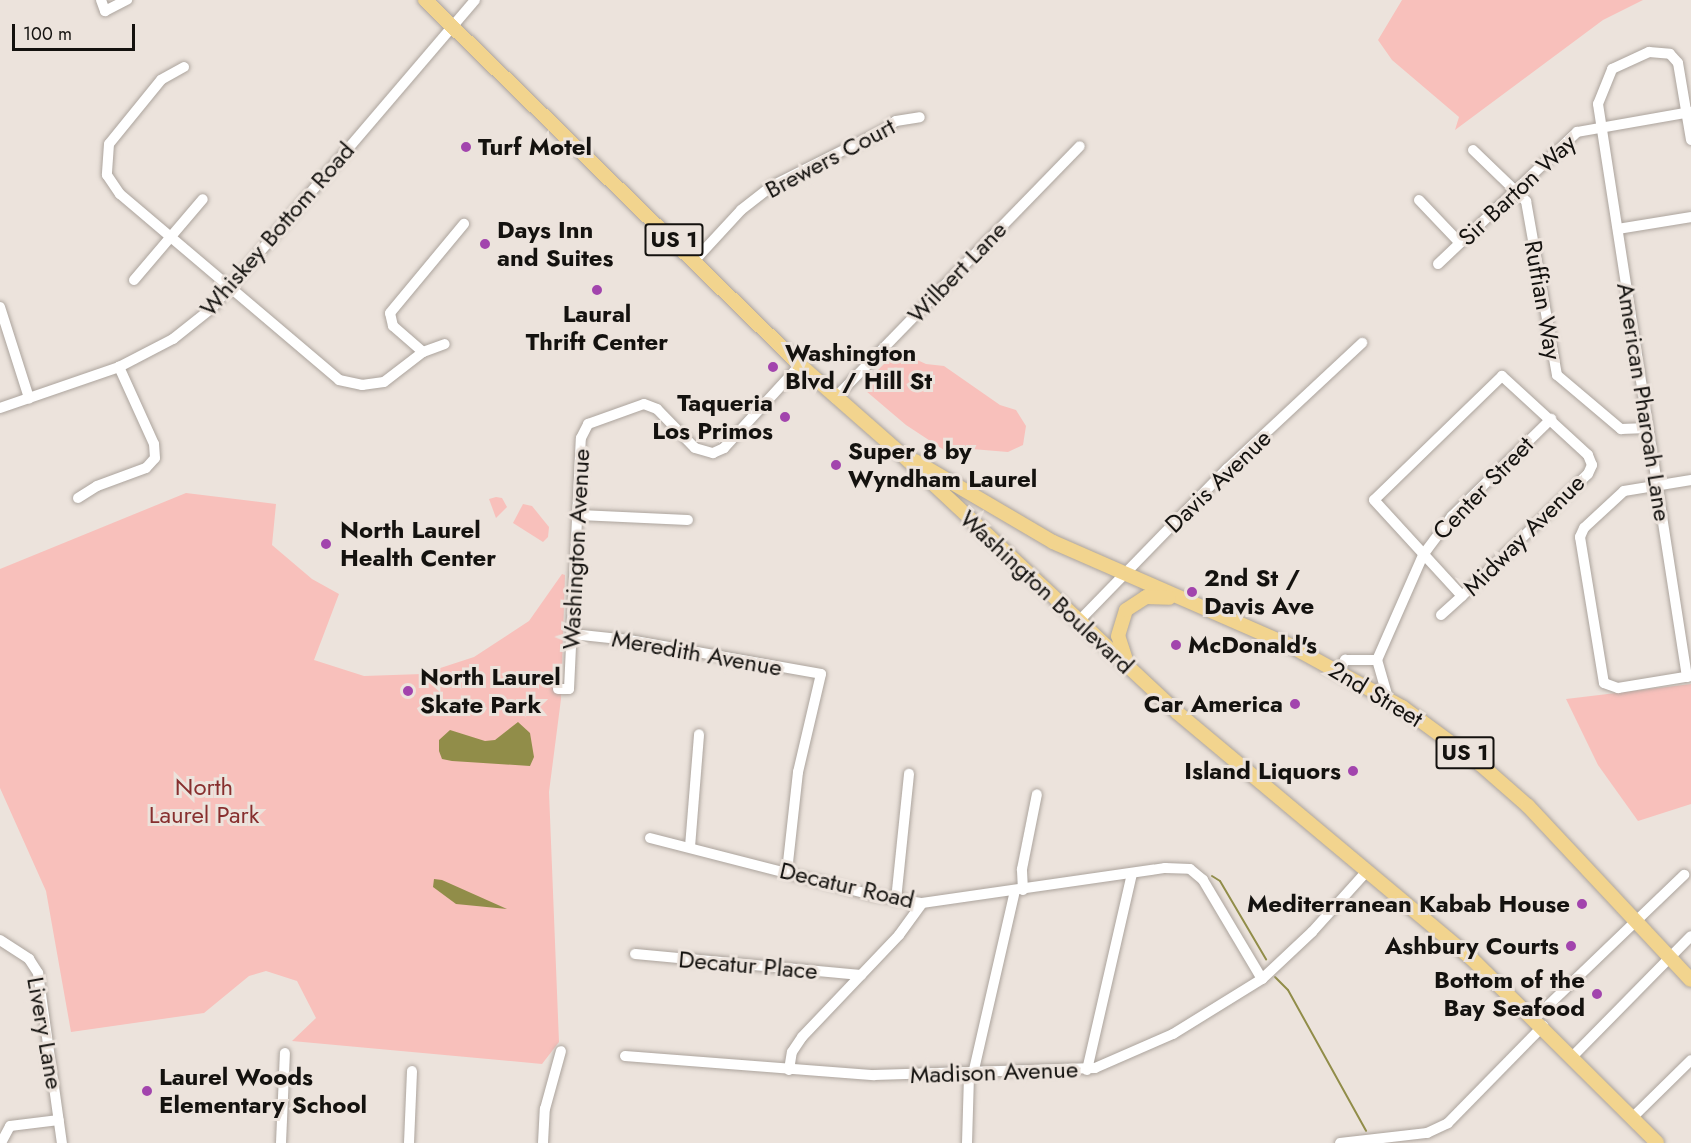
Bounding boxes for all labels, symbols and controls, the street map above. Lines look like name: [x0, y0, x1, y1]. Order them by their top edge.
scale bar: [15, 12, 138, 50]
text: 100 m: [23, 21, 72, 47]
street label: Brewers Court: [760, 112, 900, 204]
street label: Sir Barton Way: [1452, 128, 1582, 252]
place label: Turf Motel: [478, 133, 592, 161]
street label: Whiskey Bottom Road: [194, 136, 360, 322]
marker: Turf Motel: [459, 140, 473, 154]
street label: Wilbert Lane: [901, 215, 1013, 329]
place label: Days Inn and Suites: [497, 216, 613, 272]
road number: US 1: [644, 221, 704, 259]
marker: Days Inn and Suites: [478, 237, 492, 251]
street label: Ruffian Way: [1518, 238, 1568, 362]
street label: American Pharoah Lane: [1611, 281, 1677, 523]
marker: Laural Thrift Center: [590, 283, 604, 297]
place label: Laural Thrift Center: [526, 300, 668, 356]
place label: Washington Blvd / Hill St: [785, 339, 932, 395]
marker: Washington Blvd / Hill St: [766, 360, 780, 374]
place label: Taqueria Los Primos: [652, 389, 773, 445]
marker: Taqueria Los Primos: [778, 410, 792, 424]
street label: Davis Avenue: [1159, 423, 1277, 539]
street label: Center Street: [1427, 430, 1539, 546]
place label: Super 8 by Wyndham Laurel: [848, 437, 1037, 493]
street label: Washington Avenue: [556, 448, 596, 650]
marker: Super 8 by Wyndham Laurel: [829, 458, 843, 472]
street label: Midway Avenue: [1457, 468, 1591, 602]
street label: Washington Boulevard: [954, 504, 1140, 680]
place label: North Laurel Health Center: [340, 516, 496, 572]
marker: North Laurel Health Center: [317, 535, 335, 553]
place label: 2nd St / Davis Ave: [1204, 564, 1314, 620]
marker: 2nd St / Davis Ave: [1185, 585, 1199, 599]
street label: Meredith Avenue: [610, 624, 784, 682]
place label: McDonald's: [1188, 631, 1317, 659]
marker: McDonald's: [1169, 638, 1183, 652]
street label: 2nd Street: [1324, 655, 1428, 733]
place label: North Laurel Skate Park: [420, 663, 561, 719]
marker: North Laurel Skate Park: [401, 684, 415, 698]
place label: Car America: [1144, 690, 1283, 718]
marker: Car America: [1288, 697, 1302, 711]
road number: US 1: [1435, 734, 1495, 772]
place label: Island Liquors: [1184, 757, 1341, 785]
marker: Island Liquors: [1346, 764, 1360, 778]
park label: North Laurel Park: [149, 773, 259, 829]
street label: Decatur Road: [777, 856, 917, 914]
place label: Mediterranean Kabab House: [1247, 890, 1570, 918]
marker: Mediterranean Kabab House: [1575, 897, 1589, 911]
place label: Ashbury Courts: [1385, 932, 1559, 960]
marker: Ashbury Courts: [1564, 939, 1578, 953]
street label: Decatur Place: [677, 945, 819, 985]
place label: Bottom of the Bay Seafood: [1434, 966, 1585, 1022]
street label: Livery Lane: [21, 975, 69, 1091]
marker: Bottom of the Bay Seafood: [1590, 987, 1604, 1001]
street label: Madison Avenue: [909, 1055, 1079, 1089]
place label: Laurel Woods Elementary School: [159, 1063, 367, 1119]
marker: Laurel Woods Elementary School: [140, 1084, 154, 1098]

